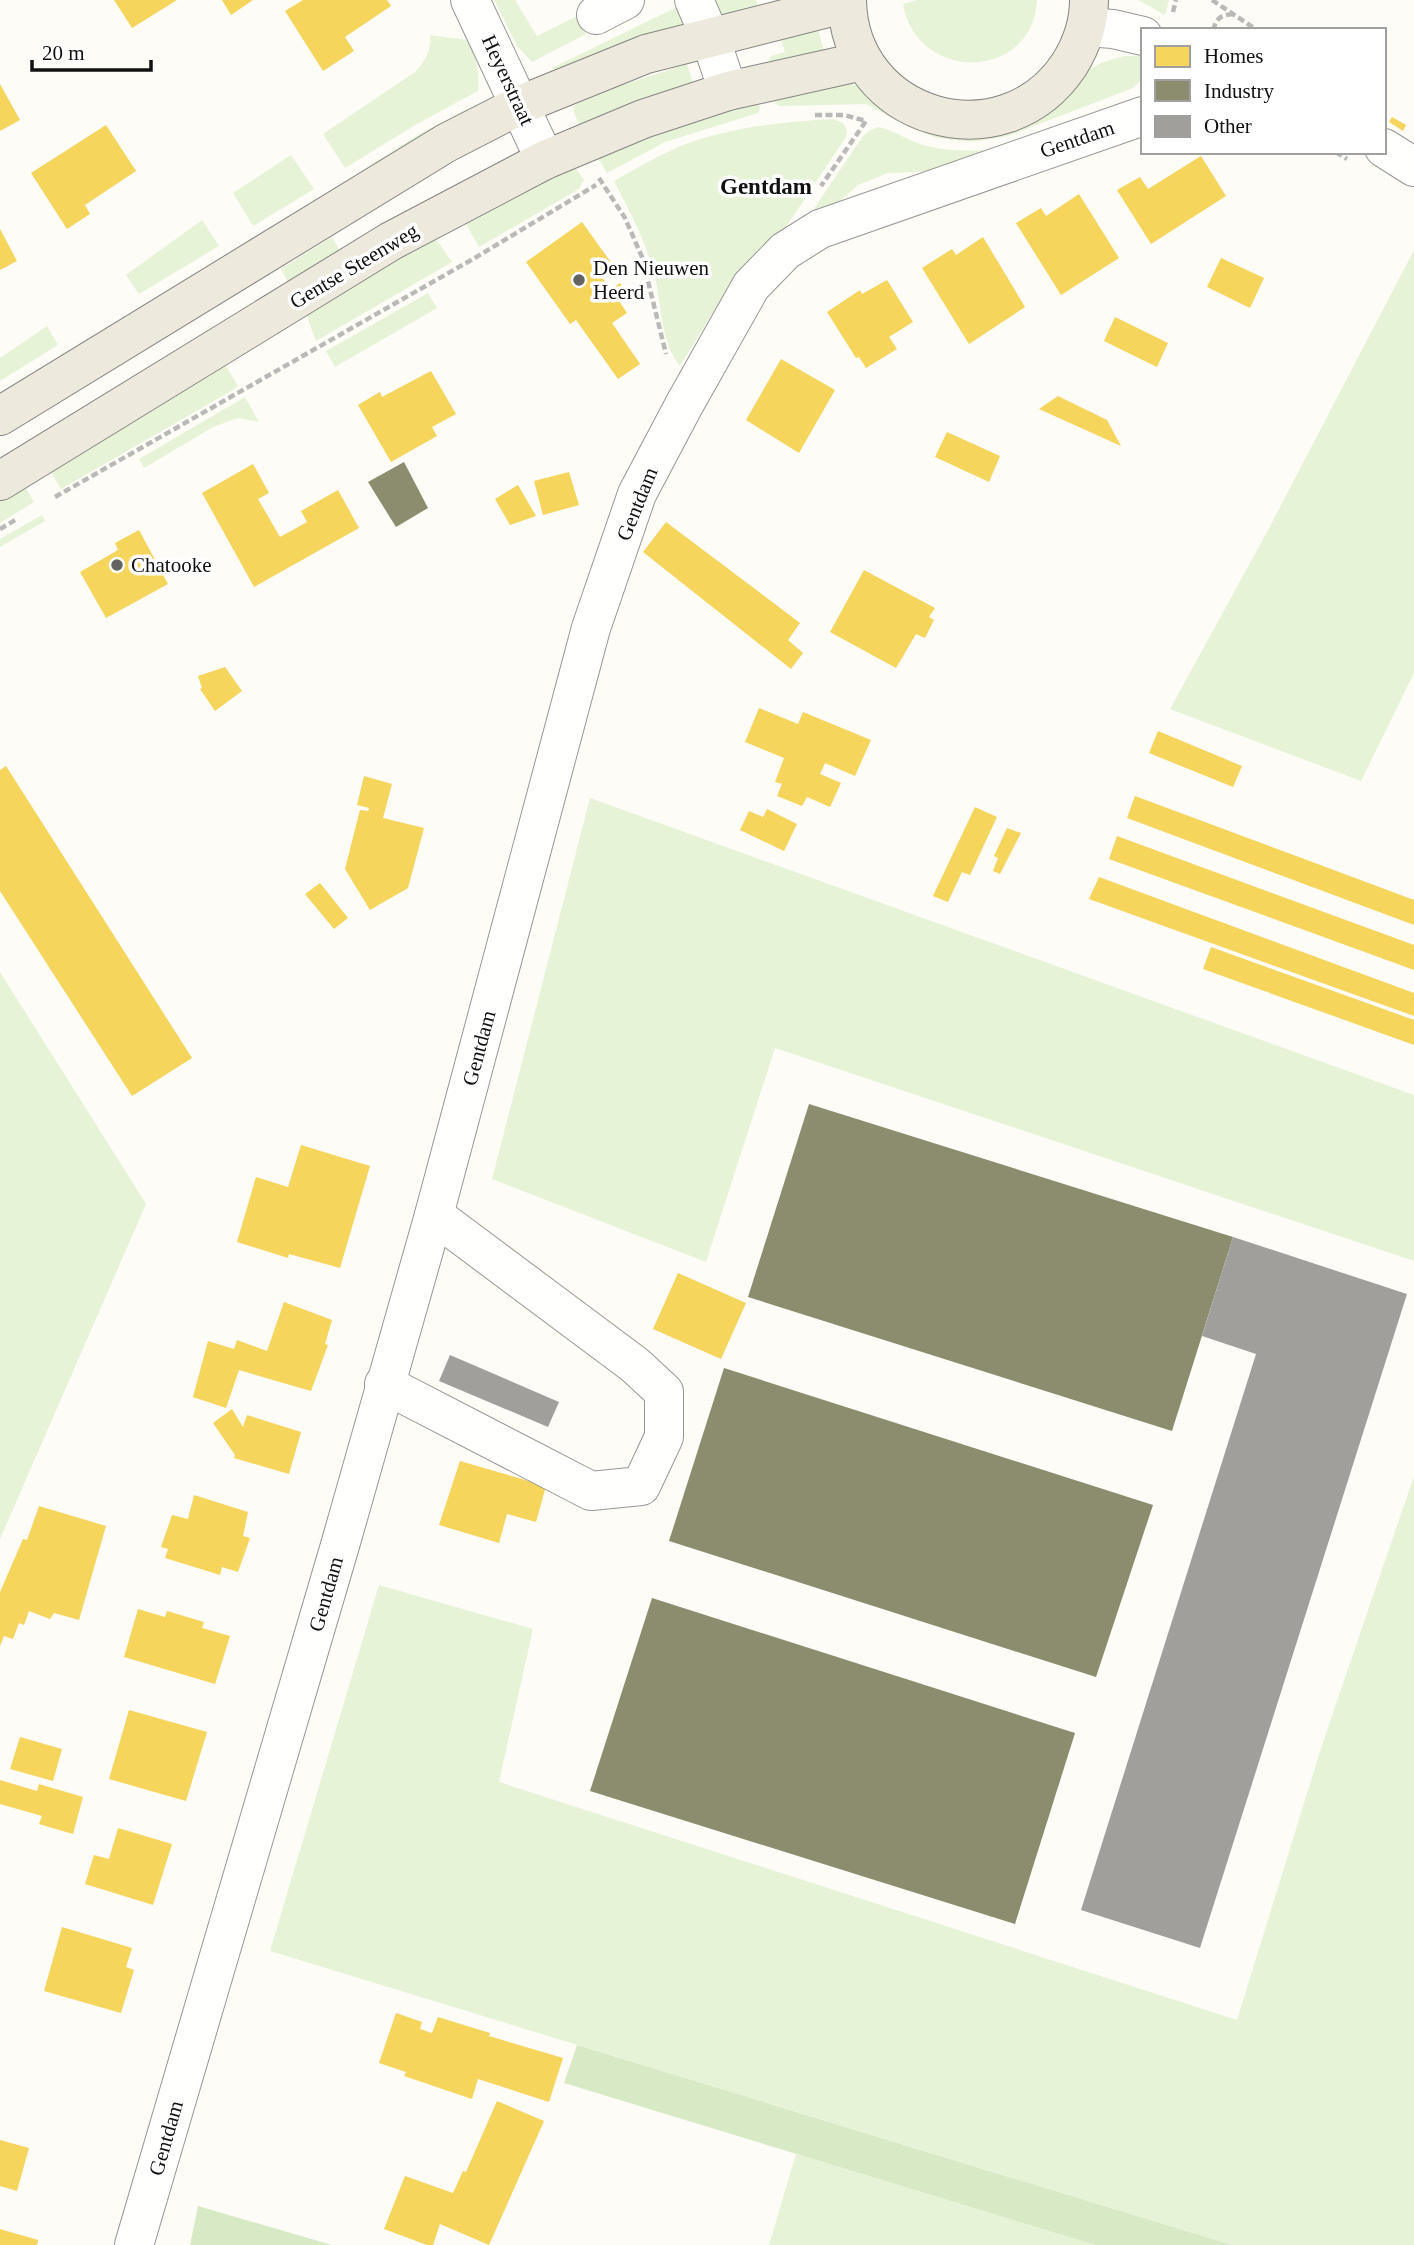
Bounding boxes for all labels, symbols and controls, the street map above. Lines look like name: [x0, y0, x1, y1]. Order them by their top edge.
scale bar: [32, 28, 150, 72]
legend: [1141, 28, 1386, 154]
street label: Heyerstraat: [477, 31, 539, 129]
text: 20 m: [42, 41, 85, 65]
text: Homes: [1204, 44, 1264, 68]
text: Industry: [1204, 79, 1274, 103]
text: Other: [1204, 114, 1252, 138]
street label: Gentdam: [1037, 115, 1117, 163]
district label: Gentdam: [720, 174, 812, 199]
street label: Gentse Steenweg: [286, 218, 423, 314]
place label: Den Nieuwen Heerd: [593, 256, 710, 304]
marker: Den Nieuwen Heerd: [571, 272, 587, 288]
street label: Gentdam: [611, 464, 663, 544]
place label: Chatooke: [131, 553, 211, 577]
marker: Chatooke: [109, 557, 125, 573]
street label: Gentdam: [457, 1008, 501, 1088]
street label: Gentdam: [304, 1554, 348, 1634]
street label: Gentdam: [144, 2098, 188, 2178]

